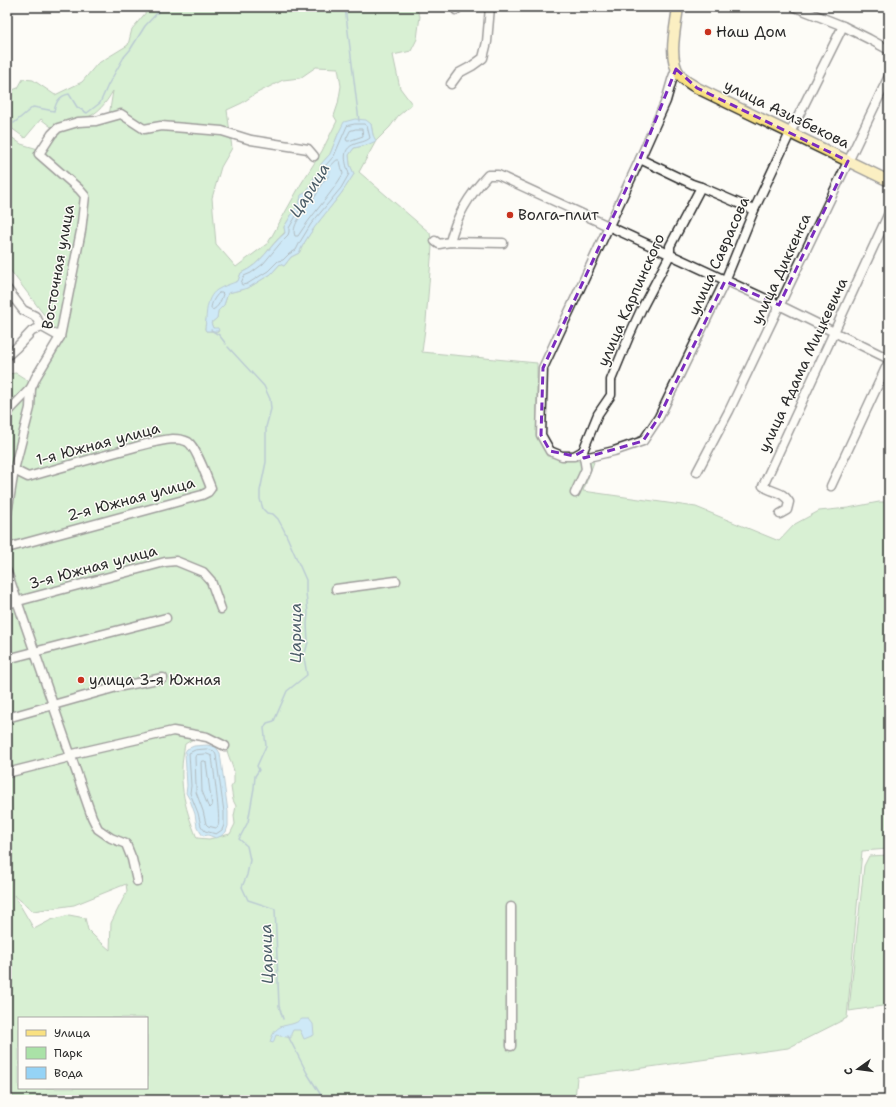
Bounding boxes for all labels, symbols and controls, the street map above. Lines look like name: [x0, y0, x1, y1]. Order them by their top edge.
place label: Наш Дом: [716, 22, 786, 42]
marker: Наш Дом: [703, 27, 713, 37]
street label: улица Азизбекова: [721, 75, 854, 153]
water label: Царица: [285, 159, 334, 221]
street label: улица Саврасова: [684, 193, 754, 319]
street label: Восточная улица: [37, 203, 79, 331]
place label: Волга-плит: [518, 205, 599, 225]
street label: улица Диккенса: [746, 209, 816, 328]
marker: Волга-плит: [505, 210, 515, 220]
street label: улица Карпинского: [593, 230, 669, 370]
street label: улица Адама Мицкевича: [754, 274, 853, 456]
street label: 1-я Южная улица: [34, 418, 163, 470]
street label: 2-я Южная улица: [65, 472, 198, 526]
street label: 3-я Южная улица: [27, 540, 160, 594]
water label: Царица: [285, 603, 306, 663]
place label: улица 3-я Южная: [89, 670, 221, 690]
marker: улица 3-я Южная: [76, 675, 86, 685]
water label: Царица: [255, 923, 278, 984]
legend: [18, 1017, 148, 1089]
text: Улица: [54, 1025, 91, 1041]
text: Парк: [54, 1045, 83, 1061]
north arrow: [838, 1049, 878, 1089]
text: Вода: [54, 1065, 83, 1081]
text: С: [841, 1066, 857, 1076]

